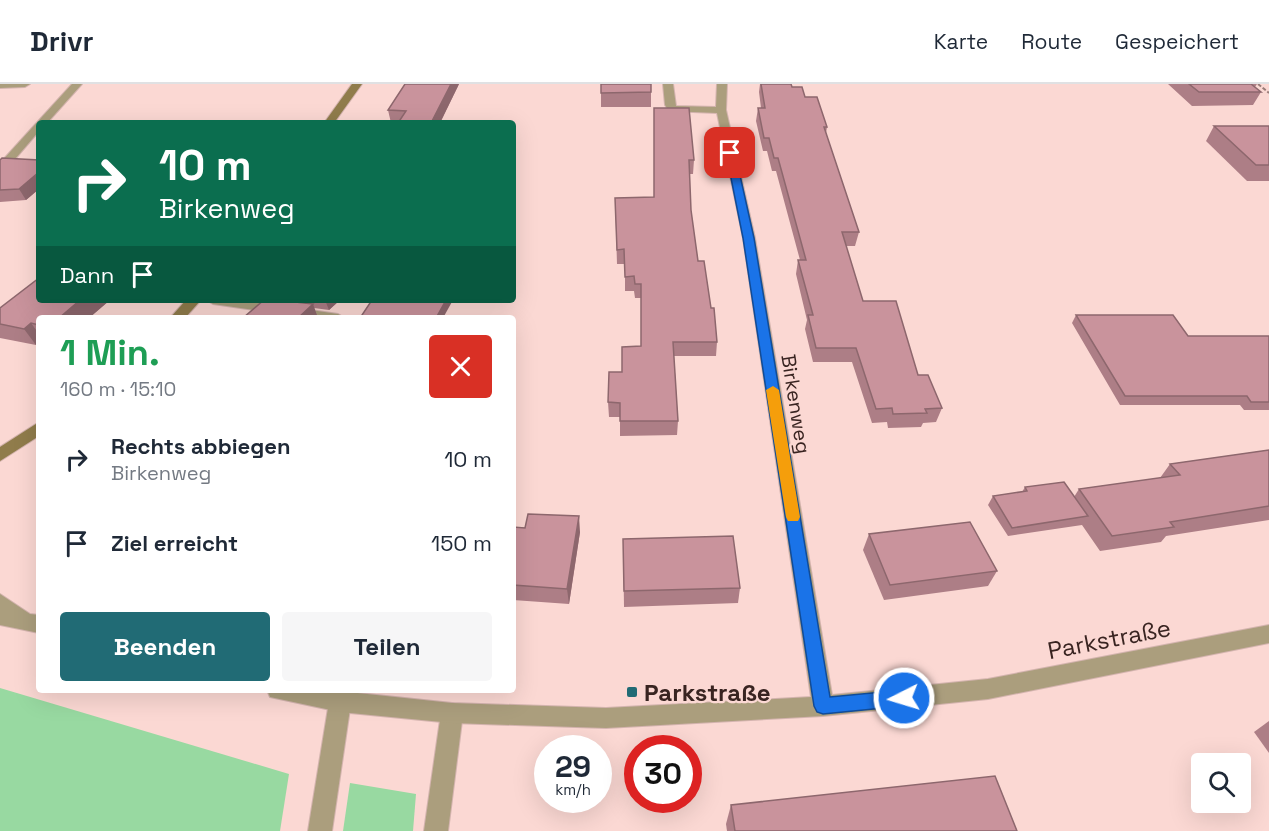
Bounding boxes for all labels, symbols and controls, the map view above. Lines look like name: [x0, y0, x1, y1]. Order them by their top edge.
text: Drivr: [30, 23, 94, 59]
text: Karte: [934, 28, 988, 55]
text: Route: [1021, 28, 1082, 55]
text: Gespeichert: [1115, 28, 1239, 55]
pin: [704, 127, 755, 178]
icon: arrive: [713, 136, 746, 169]
text: 10 m: [159, 139, 252, 192]
icon: right: [60, 144, 138, 222]
text: Birkenweg: [159, 191, 295, 226]
icon: arrive: [126, 258, 159, 291]
text: Dann: [60, 261, 114, 289]
text: 1 Min.: [60, 330, 160, 376]
button: close: [429, 335, 492, 398]
street label: Birkenweg: [775, 352, 817, 456]
text: 160 m · 15:10: [60, 376, 176, 402]
text: Rechts abbiegen: [111, 432, 291, 460]
icon: right: [60, 443, 93, 476]
text: 10 m: [444, 445, 492, 473]
text: Birkenweg: [111, 460, 211, 486]
icon: arrive: [60, 527, 93, 560]
text: Ziel erreicht: [111, 529, 238, 557]
text: 150 m: [431, 529, 492, 557]
button: Beenden: [60, 612, 270, 681]
button: Teilen: [282, 612, 492, 681]
street label: Parkstraße: [1045, 612, 1173, 666]
position arrow: [872, 666, 936, 730]
place label: Parkstraße: [644, 677, 771, 708]
marker: Parkstraße: [625, 685, 639, 699]
speed limit sign: 30: [624, 735, 702, 813]
text: 29: [555, 747, 591, 786]
map controls: [1191, 753, 1251, 813]
button: search: [1191, 753, 1251, 813]
text: km/h: [555, 780, 591, 799]

